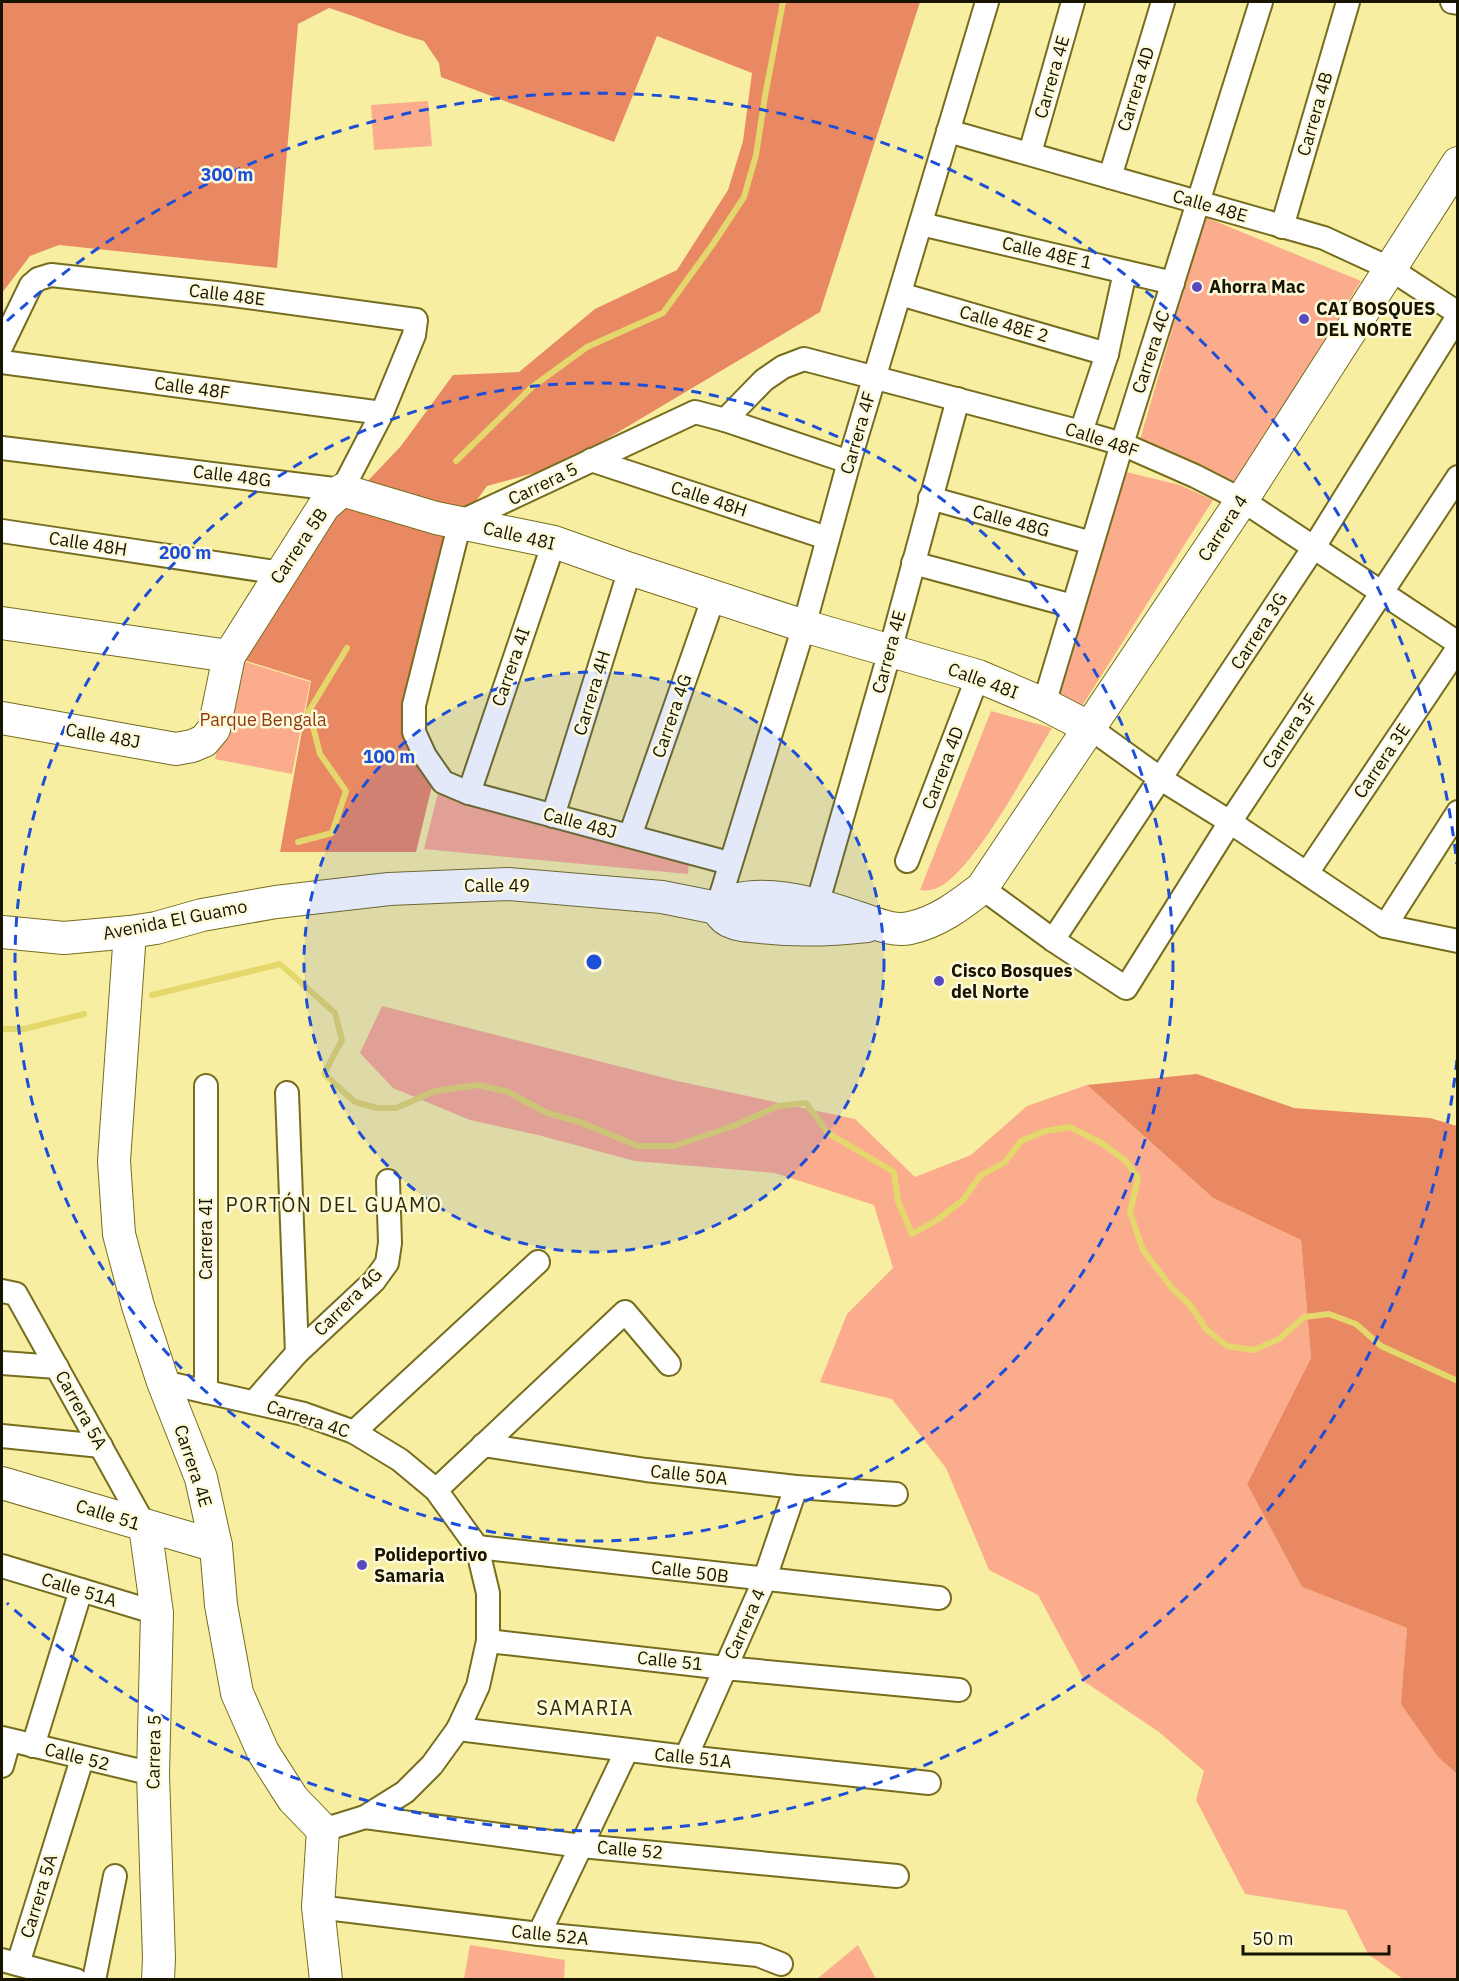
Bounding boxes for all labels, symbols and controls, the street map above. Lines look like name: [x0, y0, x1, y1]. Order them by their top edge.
street label: Carrera 4E: [1029, 33, 1074, 121]
street label: Carrera 4D: [1112, 44, 1159, 134]
street label: Carrera 4B: [1292, 69, 1338, 159]
text: 300 m: [201, 163, 253, 186]
street label: Calle 48E: [1170, 184, 1250, 227]
street label: Calle 48E 1: [1000, 231, 1094, 274]
place label: Ahorra Mac: [1209, 275, 1305, 298]
street label: Calle 48E: [188, 278, 267, 311]
marker: Ahorra Mac: [1190, 280, 1204, 294]
place label: CAI BOSQUES DEL NORTE: [1316, 297, 1435, 341]
street label: Calle 48E 2: [957, 300, 1051, 347]
street label: Carrera 4C: [1126, 307, 1175, 396]
marker: CAI BOSQUES DEL NORTE: [1297, 312, 1311, 326]
street label: Calle 48F: [153, 371, 231, 404]
street label: Carrera 4F: [835, 389, 880, 477]
street label: Calle 48F: [1062, 417, 1142, 462]
street label: Carrera 5: [504, 457, 582, 510]
street label: Calle 48G: [192, 459, 273, 492]
street label: Calle 48H: [668, 475, 750, 522]
street label: Carrera 4: [1193, 490, 1253, 565]
street label: Calle 48G: [970, 499, 1052, 542]
street label: Carrera 5B: [265, 503, 332, 588]
street label: Calle 48I: [481, 516, 557, 555]
street label: Calle 48H: [47, 526, 129, 561]
text: 200 m: [159, 541, 211, 564]
street label: Carrera 3G: [1225, 588, 1292, 674]
street label: Carrera 4E: [866, 608, 911, 696]
street label: Carrera 4I: [486, 624, 535, 709]
street label: Carrera 4H: [568, 648, 615, 738]
street label: Calle 48I: [945, 657, 1022, 704]
street label: Carrera 4G: [646, 671, 697, 761]
street label: Carrera 3F: [1257, 689, 1322, 773]
park label: Parque Bengala: [199, 708, 327, 731]
street label: Calle 48J: [64, 718, 142, 753]
street label: Carrera 3E: [1348, 719, 1415, 803]
street label: Carrera 4D: [916, 723, 969, 813]
text: 100 m: [363, 745, 415, 768]
street label: Calle 48J: [541, 802, 620, 843]
street label: Calle 49: [464, 874, 530, 897]
street label: Avenida El Guamo: [101, 894, 249, 945]
centre of rings: [584, 952, 604, 972]
place label: Cisco Bosques del Norte: [951, 959, 1073, 1003]
marker: Cisco Bosques del Norte: [932, 974, 946, 988]
district label: PORTÓN DEL GUAMO: [226, 1191, 442, 1218]
street label: Carrera 4I: [194, 1198, 217, 1280]
street label: Carrera 4G: [309, 1263, 387, 1341]
street label: Carrera 5A: [50, 1366, 113, 1454]
street label: Carrera 4C: [264, 1394, 353, 1443]
street label: Carrera 4E: [169, 1422, 218, 1510]
street label: Calle 50A: [649, 1459, 729, 1490]
street label: Calle 51: [73, 1494, 143, 1535]
place label: Polideportivo Samaria: [374, 1543, 487, 1587]
street label: Calle 50B: [650, 1555, 730, 1588]
marker: Polideportivo Samaria: [355, 1558, 369, 1572]
street label: Calle 51A: [39, 1567, 120, 1612]
street label: Carrera 4: [719, 1585, 770, 1663]
street label: Calle 51: [636, 1646, 704, 1675]
district label: SAMARIA: [536, 1694, 634, 1721]
street label: Carrera 5: [141, 1714, 166, 1790]
street label: Calle 52: [42, 1737, 112, 1776]
street label: Calle 51A: [653, 1742, 733, 1773]
street label: Calle 52: [596, 1835, 664, 1864]
street label: Carrera 5A: [15, 1851, 62, 1941]
scale bar: [1243, 1918, 1388, 1956]
street label: Calle 52A: [510, 1919, 590, 1950]
text: 50 m: [1252, 1927, 1294, 1950]

